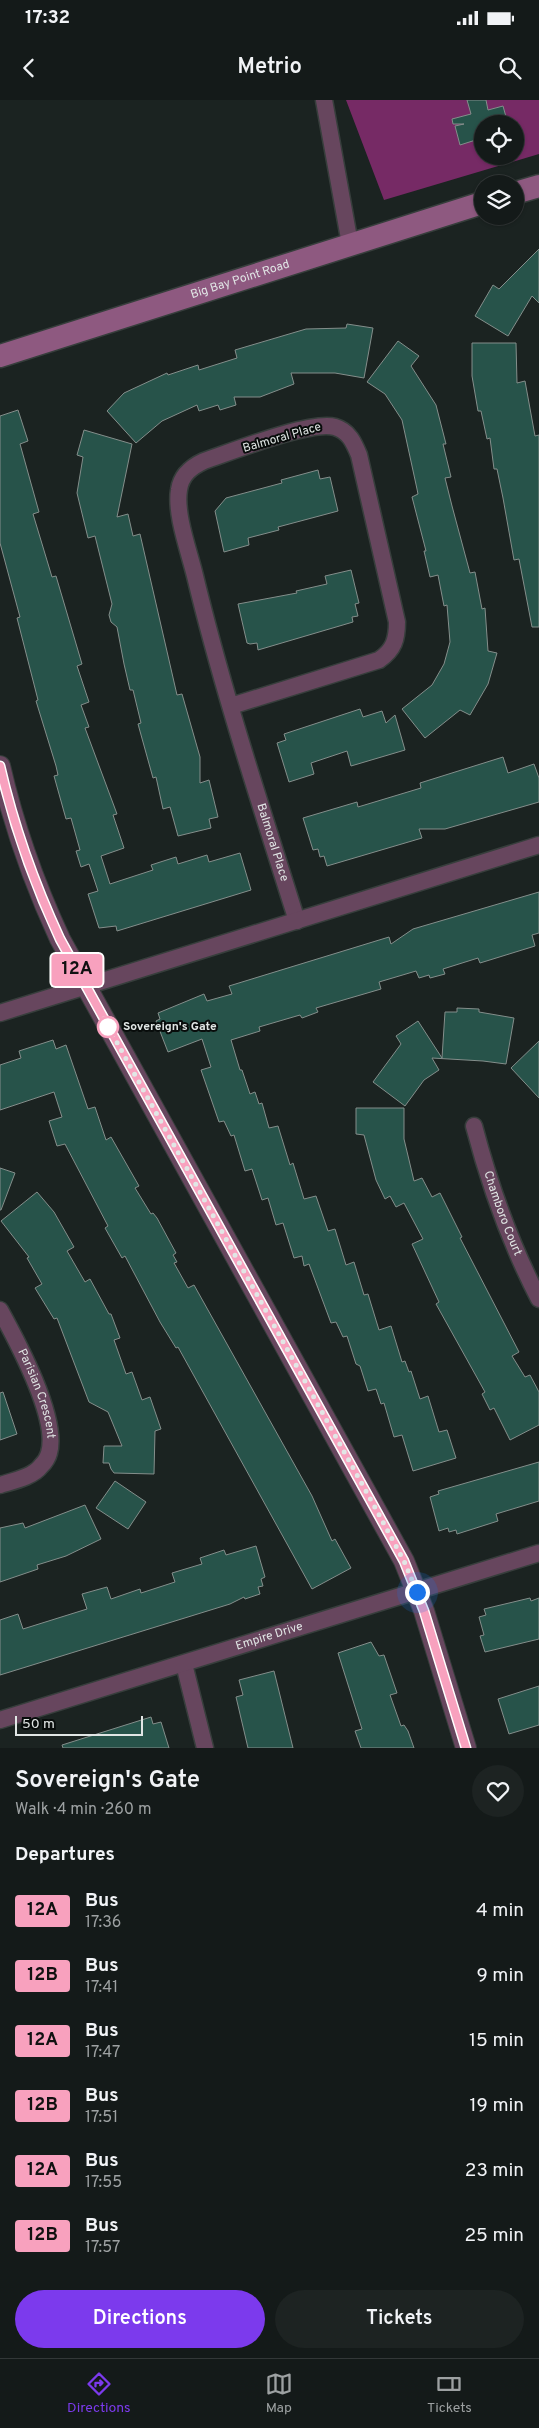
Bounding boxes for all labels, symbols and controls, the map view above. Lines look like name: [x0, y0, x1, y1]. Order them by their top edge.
text: 17:32: [25, 6, 70, 30]
icon: back: [15, 54, 43, 82]
text: Metrio: [237, 54, 302, 81]
icon: search: [496, 54, 524, 82]
map controls: [474, 115, 524, 225]
button: locate: [474, 115, 524, 165]
button: layers: [474, 175, 524, 225]
street label: Big Bay Point Road: [189, 257, 292, 303]
street label: Balmoral Place: [241, 419, 323, 457]
street label: Balmoral Place: [252, 802, 292, 884]
line badge: 12A: [48, 954, 106, 986]
text: 12A: [61, 958, 93, 981]
marker: Sovereign's Gate: [97, 1016, 119, 1038]
place label: Sovereign's Gate: [123, 1019, 217, 1035]
street label: Chamboro Court: [479, 1169, 525, 1258]
street label: Parisian Crescent: [14, 1346, 58, 1439]
your location: [405, 1580, 430, 1605]
street label: Empire Drive: [234, 1619, 305, 1654]
scale bar: [15, 1713, 142, 1736]
text: 50 m: [22, 1716, 55, 1733]
button: heart: [472, 1765, 524, 1817]
text: Sovereign's Gate: [15, 1766, 200, 1796]
text: Walk · 4 min · 260 m: [15, 1800, 151, 1820]
text: Departures: [15, 1843, 115, 1867]
text: Bus: [85, 1889, 119, 1913]
text: 12A: [27, 1899, 58, 1922]
text: 4 min: [476, 1899, 524, 1923]
text: 17:36: [85, 1913, 121, 1933]
text: Bus: [85, 1954, 119, 1978]
text: 12B: [27, 1964, 58, 1987]
text: 9 min: [477, 1964, 524, 1988]
text: 17:41: [85, 1978, 118, 1998]
text: Bus: [85, 2019, 119, 2043]
text: 12A: [27, 2029, 58, 2052]
text: 15 min: [469, 2029, 524, 2053]
text: 17:47: [85, 2043, 120, 2063]
text: Bus: [85, 2084, 119, 2108]
text: 12B: [27, 2094, 58, 2117]
text: 19 min: [469, 2094, 524, 2118]
text: 17:51: [85, 2108, 118, 2128]
text: Bus: [85, 2149, 119, 2173]
text: 12A: [27, 2159, 58, 2182]
text: 23 min: [465, 2159, 524, 2183]
text: 17:55: [85, 2173, 122, 2193]
text: Bus: [85, 2214, 119, 2238]
text: 12B: [27, 2224, 58, 2247]
text: 25 min: [464, 2224, 524, 2248]
text: 17:57: [85, 2238, 120, 2258]
button: Directions: [15, 2290, 265, 2348]
button: Tickets: [275, 2290, 524, 2348]
tab: Directions: [67, 2370, 131, 2417]
tab: Map: [265, 2370, 293, 2417]
tab: Tickets: [427, 2370, 472, 2417]

